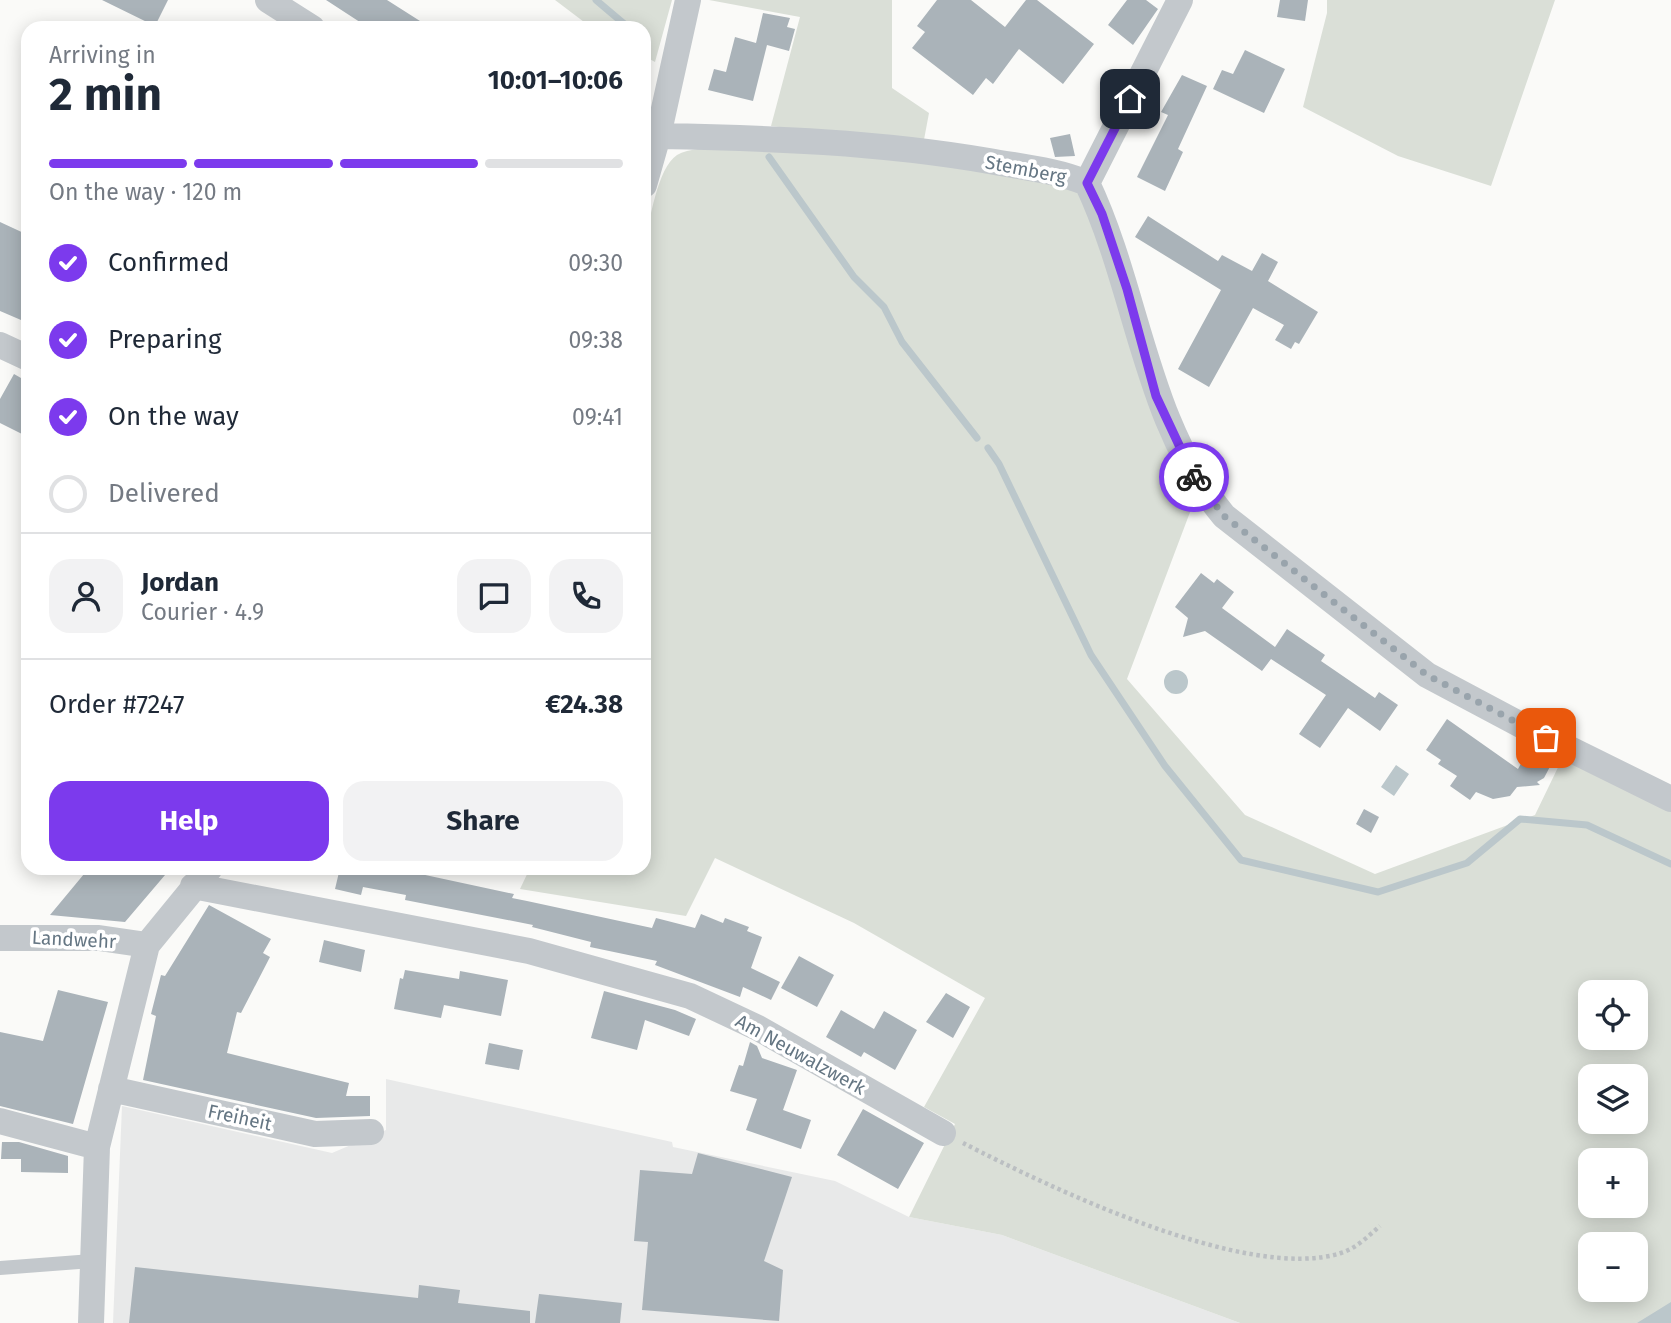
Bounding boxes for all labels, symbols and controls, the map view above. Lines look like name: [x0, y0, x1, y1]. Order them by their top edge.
text: Arriving in: [49, 41, 156, 69]
text: 10:01–10:06: [488, 65, 623, 96]
text: 2 min: [49, 67, 162, 122]
pin: [1100, 69, 1160, 129]
icon: home: [1111, 80, 1149, 118]
street label: Stemberg: [983, 150, 1069, 189]
text: On the way · 120 m: [49, 178, 242, 206]
icon: check: [49, 244, 87, 282]
text: Confirmed: [108, 247, 229, 278]
text: 09:30: [568, 249, 623, 277]
icon: check: [49, 321, 87, 359]
text: Preparing: [108, 324, 221, 355]
text: 09:38: [568, 326, 623, 354]
icon: check: [49, 398, 87, 436]
text: On the way: [108, 401, 239, 432]
text: 09:41: [572, 403, 623, 431]
courier: [1159, 442, 1229, 512]
icon: bike: [1175, 458, 1213, 496]
text: Delivered: [108, 478, 220, 509]
button: person: [49, 559, 123, 633]
button: chat: [457, 559, 531, 633]
button: phone: [549, 559, 623, 633]
text: Jordan: [141, 567, 219, 598]
text: Courier · 4.9: [141, 598, 264, 626]
text: Order #7247: [49, 689, 185, 720]
text: €24.38: [545, 689, 623, 720]
pin: [1516, 708, 1576, 768]
icon: bag: [1527, 719, 1565, 757]
button: Help: [49, 781, 329, 861]
button: Share: [343, 781, 623, 861]
street label: Landwehr: [31, 926, 117, 953]
map controls: [1578, 980, 1648, 1302]
button: locate: [1578, 980, 1648, 1050]
street label: Am Neuwalzwerk: [732, 1009, 870, 1100]
button: layers: [1578, 1064, 1648, 1134]
street label: Freiheit: [206, 1099, 274, 1136]
button: +: [1578, 1148, 1648, 1218]
button: −: [1578, 1232, 1648, 1302]

